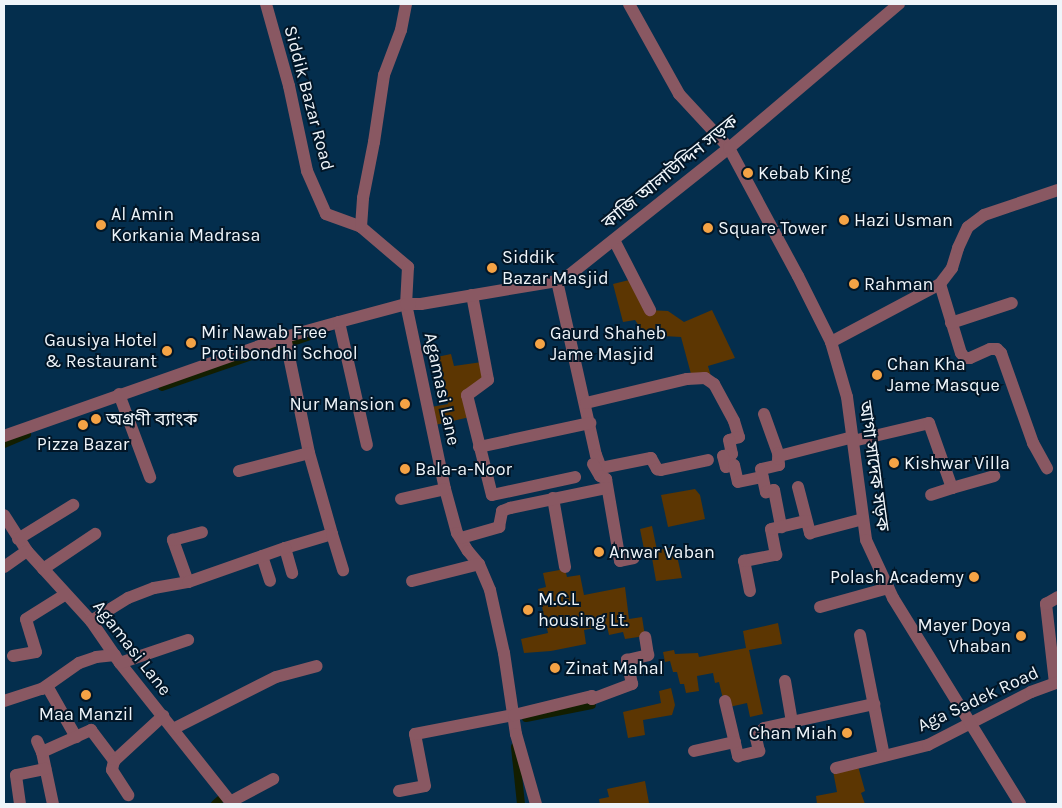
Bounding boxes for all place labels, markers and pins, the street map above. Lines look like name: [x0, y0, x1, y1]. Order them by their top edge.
place label: Kebab King: [758, 162, 851, 184]
marker: Kebab King: [742, 167, 754, 179]
place label: Al Amin Korkania Madrasa: [111, 204, 260, 246]
place label: Hazi Usman: [854, 209, 953, 231]
marker: Hazi Usman: [838, 214, 850, 226]
place label: Square Tower: [718, 217, 826, 239]
marker: Al Amin Korkania Madrasa: [95, 219, 107, 231]
marker: Square Tower: [702, 222, 714, 234]
place label: Siddik Bazar Masjid: [502, 247, 609, 290]
marker: Siddik Bazar Masjid: [486, 262, 498, 274]
place label: Rahman: [864, 273, 933, 295]
marker: Rahman: [848, 278, 860, 290]
place label: Mir Nawab Free Protibondhi School: [201, 322, 358, 364]
place label: Gaurd Shaheb Jame Masjid: [550, 323, 666, 366]
place label: Gausiya Hotel & Restaurant: [44, 330, 157, 372]
marker: Mir Nawab Free Protibondhi School: [185, 337, 197, 349]
marker: Gaurd Shaheb Jame Masjid: [534, 338, 546, 350]
marker: Gausiya Hotel & Restaurant: [161, 345, 173, 357]
place label: Chan Kha Jame Masque: [887, 354, 1000, 396]
marker: Chan Kha Jame Masque: [871, 369, 883, 381]
place label: Nur Mansion: [289, 393, 395, 415]
marker: Nur Mansion: [399, 398, 411, 410]
place label: অগ্রণী ব্যাংক: [106, 408, 198, 430]
marker: অগ্রণী ব্যাংক: [90, 413, 102, 425]
marker: Pizza Bazar: [77, 419, 89, 431]
place label: Pizza Bazar: [37, 433, 129, 455]
place label: Kishwar Villa: [904, 452, 1010, 474]
marker: Kishwar Villa: [888, 457, 900, 469]
place label: Bala-a-Noor: [415, 458, 512, 480]
marker: Bala-a-Noor: [399, 463, 411, 475]
place label: Anwar Vaban: [609, 541, 715, 563]
marker: Anwar Vaban: [593, 546, 605, 558]
place label: Polash Academy: [830, 566, 964, 588]
marker: Polash Academy: [968, 571, 980, 583]
place label: M.C.L housing Lt.: [538, 589, 628, 632]
marker: M.C.L housing Lt.: [522, 604, 534, 616]
place label: Mayer Doya Vhaban: [917, 615, 1011, 658]
marker: Mayer Doya Vhaban: [1015, 630, 1027, 642]
place label: Zinat Mahal: [565, 657, 664, 679]
marker: Zinat Mahal: [549, 662, 561, 674]
marker: Maa Manzil: [80, 689, 92, 701]
place label: Maa Manzil: [39, 703, 133, 725]
place label: Chan Miah: [749, 722, 837, 744]
marker: Chan Miah: [841, 727, 853, 739]

